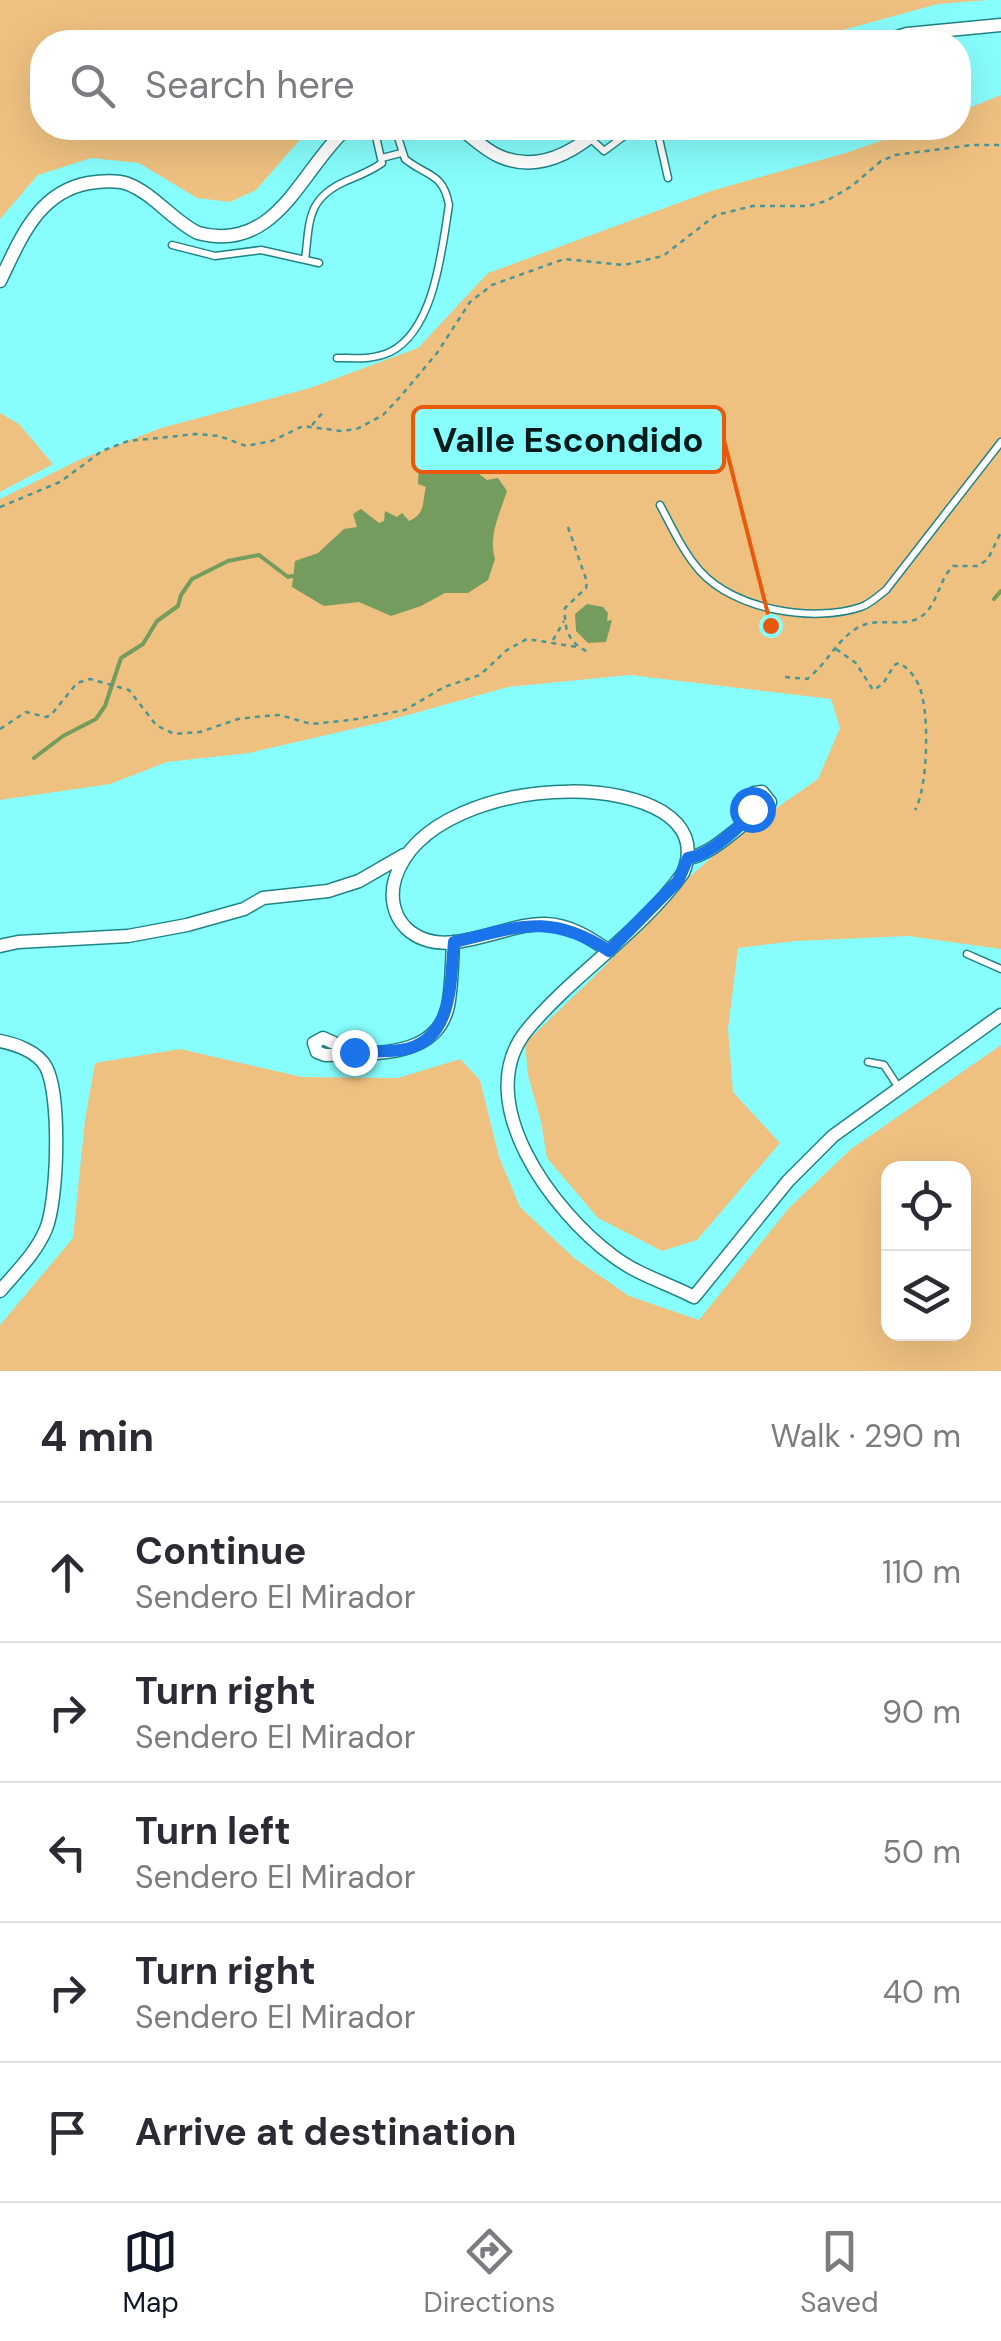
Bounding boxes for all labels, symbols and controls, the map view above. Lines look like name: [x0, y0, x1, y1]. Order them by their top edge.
search box: [30, 30, 971, 140]
icon: search: [65, 58, 120, 113]
text: Search here: [145, 60, 355, 110]
callout: Valle Escondido: [413, 407, 724, 472]
text: Valle Escondido: [433, 417, 703, 463]
route start: [730, 787, 776, 833]
route end: [332, 1030, 378, 1076]
map controls: [881, 1161, 971, 1341]
button: locate: [881, 1161, 971, 1251]
button: layers: [881, 1251, 971, 1341]
text: 4 min: [40, 1409, 154, 1464]
text: Walk · 290 m: [770, 1415, 961, 1457]
text: Continue: [135, 1526, 306, 1576]
icon: ahead: [40, 1545, 95, 1600]
text: 110 m: [882, 1551, 961, 1593]
text: Sendero El Mirador: [135, 1576, 416, 1618]
text: Turn right: [135, 1666, 316, 1716]
icon: right: [40, 1685, 95, 1740]
text: 90 m: [882, 1691, 961, 1733]
text: Sendero El Mirador: [135, 1716, 416, 1758]
text: Turn left: [135, 1806, 291, 1856]
icon: left: [40, 1825, 95, 1880]
text: 50 m: [883, 1831, 961, 1873]
text: Sendero El Mirador: [135, 1856, 416, 1898]
text: Turn right: [135, 1946, 316, 1996]
icon: right: [40, 1965, 95, 2020]
text: 40 m: [883, 1971, 961, 2013]
text: Sendero El Mirador: [135, 1996, 416, 2038]
icon: arrive: [40, 2105, 95, 2160]
text: Arrive at destination: [135, 2107, 517, 2157]
tab: Map: [122, 2224, 179, 2321]
tab: Directions: [424, 2224, 555, 2321]
tab: Saved: [800, 2224, 879, 2321]

